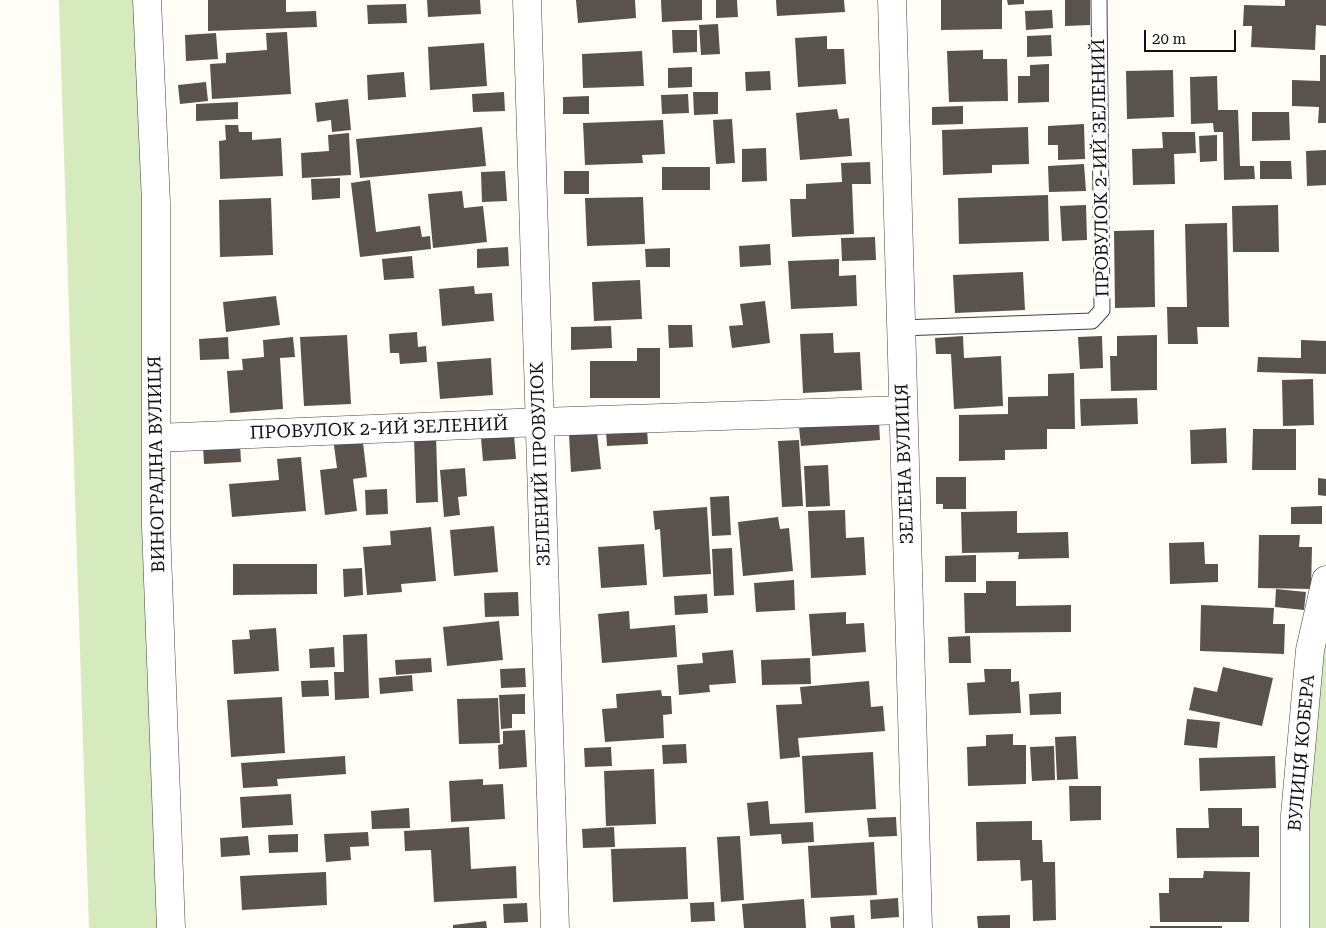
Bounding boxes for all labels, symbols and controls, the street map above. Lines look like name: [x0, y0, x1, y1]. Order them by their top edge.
scale bar: [1146, 20, 1238, 52]
text: 20 m: [1152, 30, 1186, 48]
street label: ПРОВУЛОК 2-ИЙ ЗЕЛЕНИЙ: [1088, 39, 1114, 297]
street label: ВИНОГРАДНА ВУЛИЦЯ: [144, 355, 170, 573]
street label: ЗЕЛЕНИЙ ПРОВУЛОК: [527, 361, 555, 567]
street label: ЗЕЛЕНА ВУЛИЦЯ: [891, 383, 919, 545]
street label: ПРОВУЛОК 2-ИЙ ЗЕЛЕНИЙ: [249, 414, 509, 444]
street label: ВУЛИЦЯ КОБЕРА: [1284, 674, 1320, 832]

